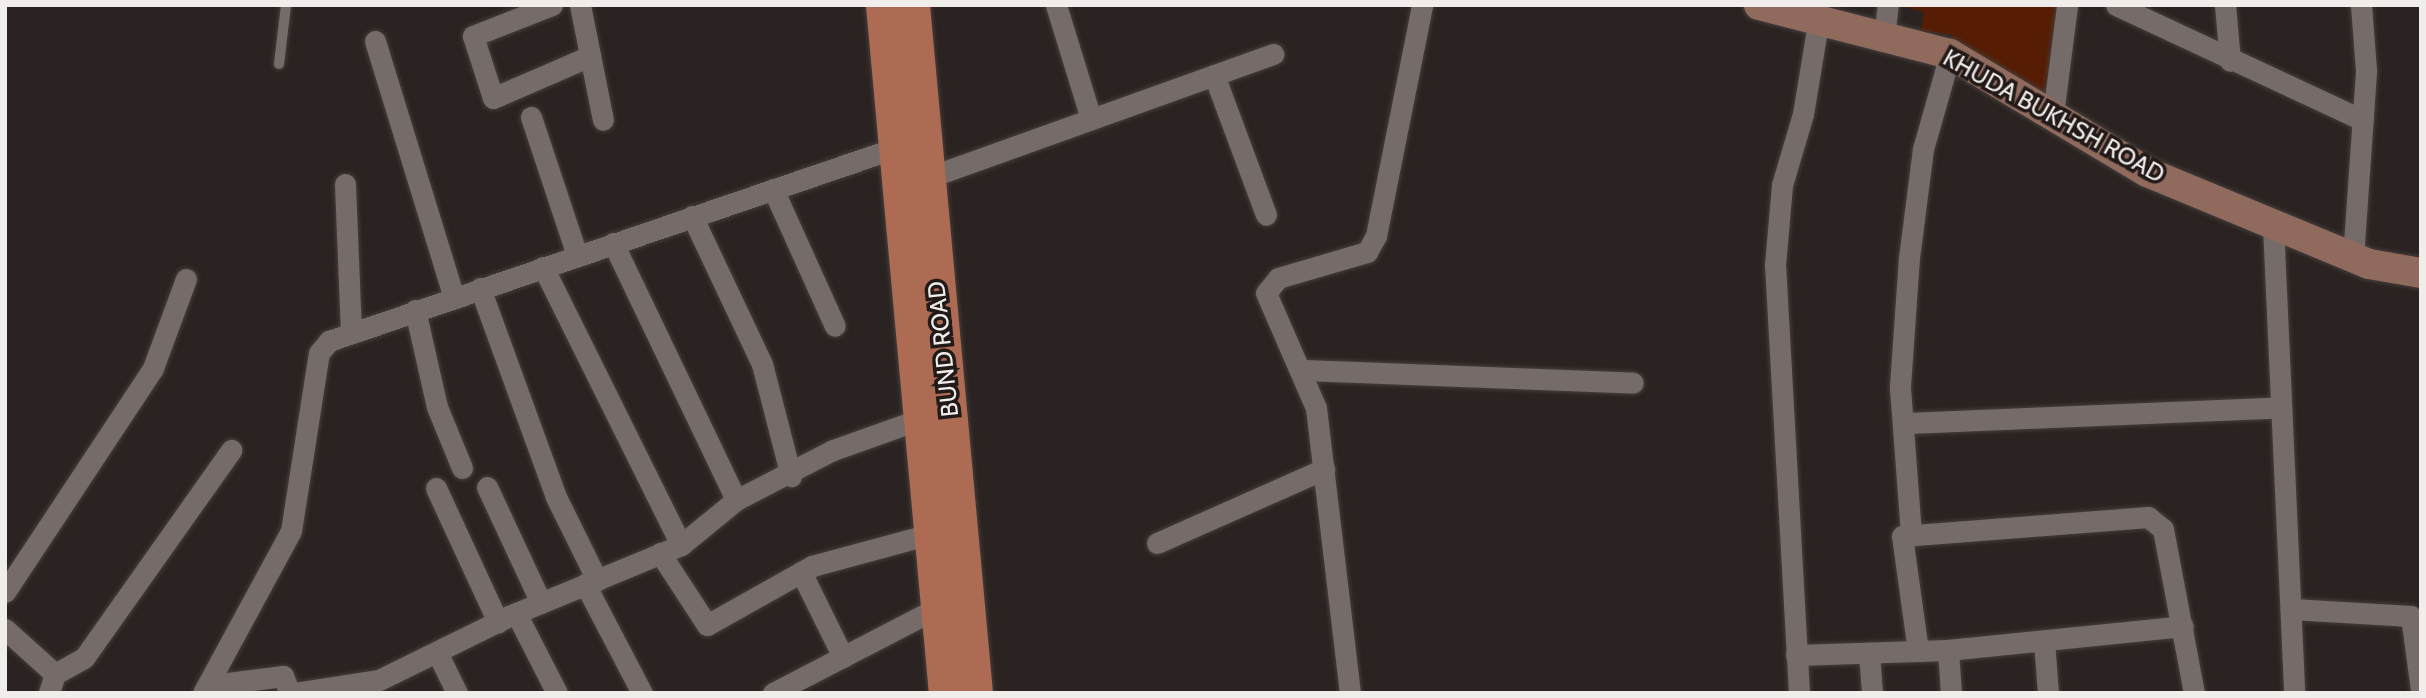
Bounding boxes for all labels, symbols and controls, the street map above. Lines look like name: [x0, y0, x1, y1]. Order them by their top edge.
street label: KHUDA BUKHSH ROAD: [1938, 43, 2170, 189]
street label: BUND ROAD: [922, 280, 964, 418]

